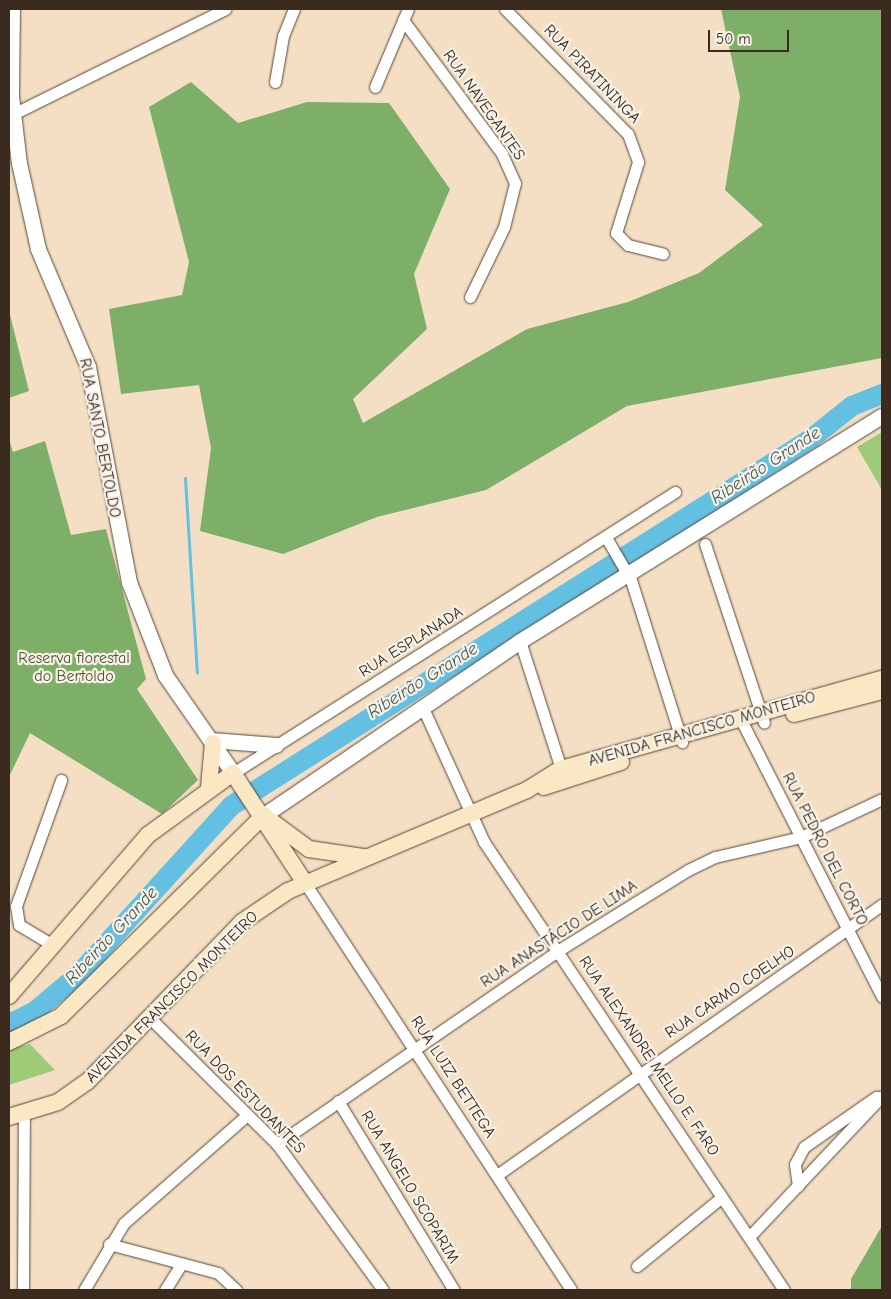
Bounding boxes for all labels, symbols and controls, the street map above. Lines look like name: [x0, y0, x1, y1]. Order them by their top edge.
street label: RUA PIRATININGA: [540, 20, 644, 128]
scale bar: [711, 20, 792, 52]
text: 50 m: [716, 30, 751, 48]
street label: RUA NAVEGANTES: [439, 46, 529, 164]
street label: RUA SANTO BERTOLDO: [75, 357, 125, 519]
water label: Ribeirão Grande: [707, 423, 825, 509]
street label: RUA ESPLANADA: [355, 602, 467, 682]
water label: Ribeirão Grande: [364, 638, 482, 724]
park label: Reserva florestal do Bertoldo: [18, 648, 130, 686]
street label: AVENIDA FRANCISCO MONTEIRO: [586, 687, 818, 771]
street label: RUA PEDRO DEL CORTO: [778, 769, 872, 929]
street label: RUA ANASTÁCIO DE LIMA: [477, 876, 641, 992]
water label: Ribeirão Grande: [61, 882, 163, 990]
street label: AVENIDA FRANCISCO MONTEIRO: [82, 907, 262, 1087]
street label: RUA CARMO COELHO: [662, 941, 798, 1043]
street label: RUA ALEXANDRE MELLO E. FARO: [575, 952, 723, 1160]
street label: RUA LUIZ BETTEGA: [406, 1013, 500, 1141]
street label: RUA DOS ESTUDANTES: [181, 1026, 309, 1158]
street label: RUA ANGELO SCOPARIM: [357, 1107, 463, 1267]

